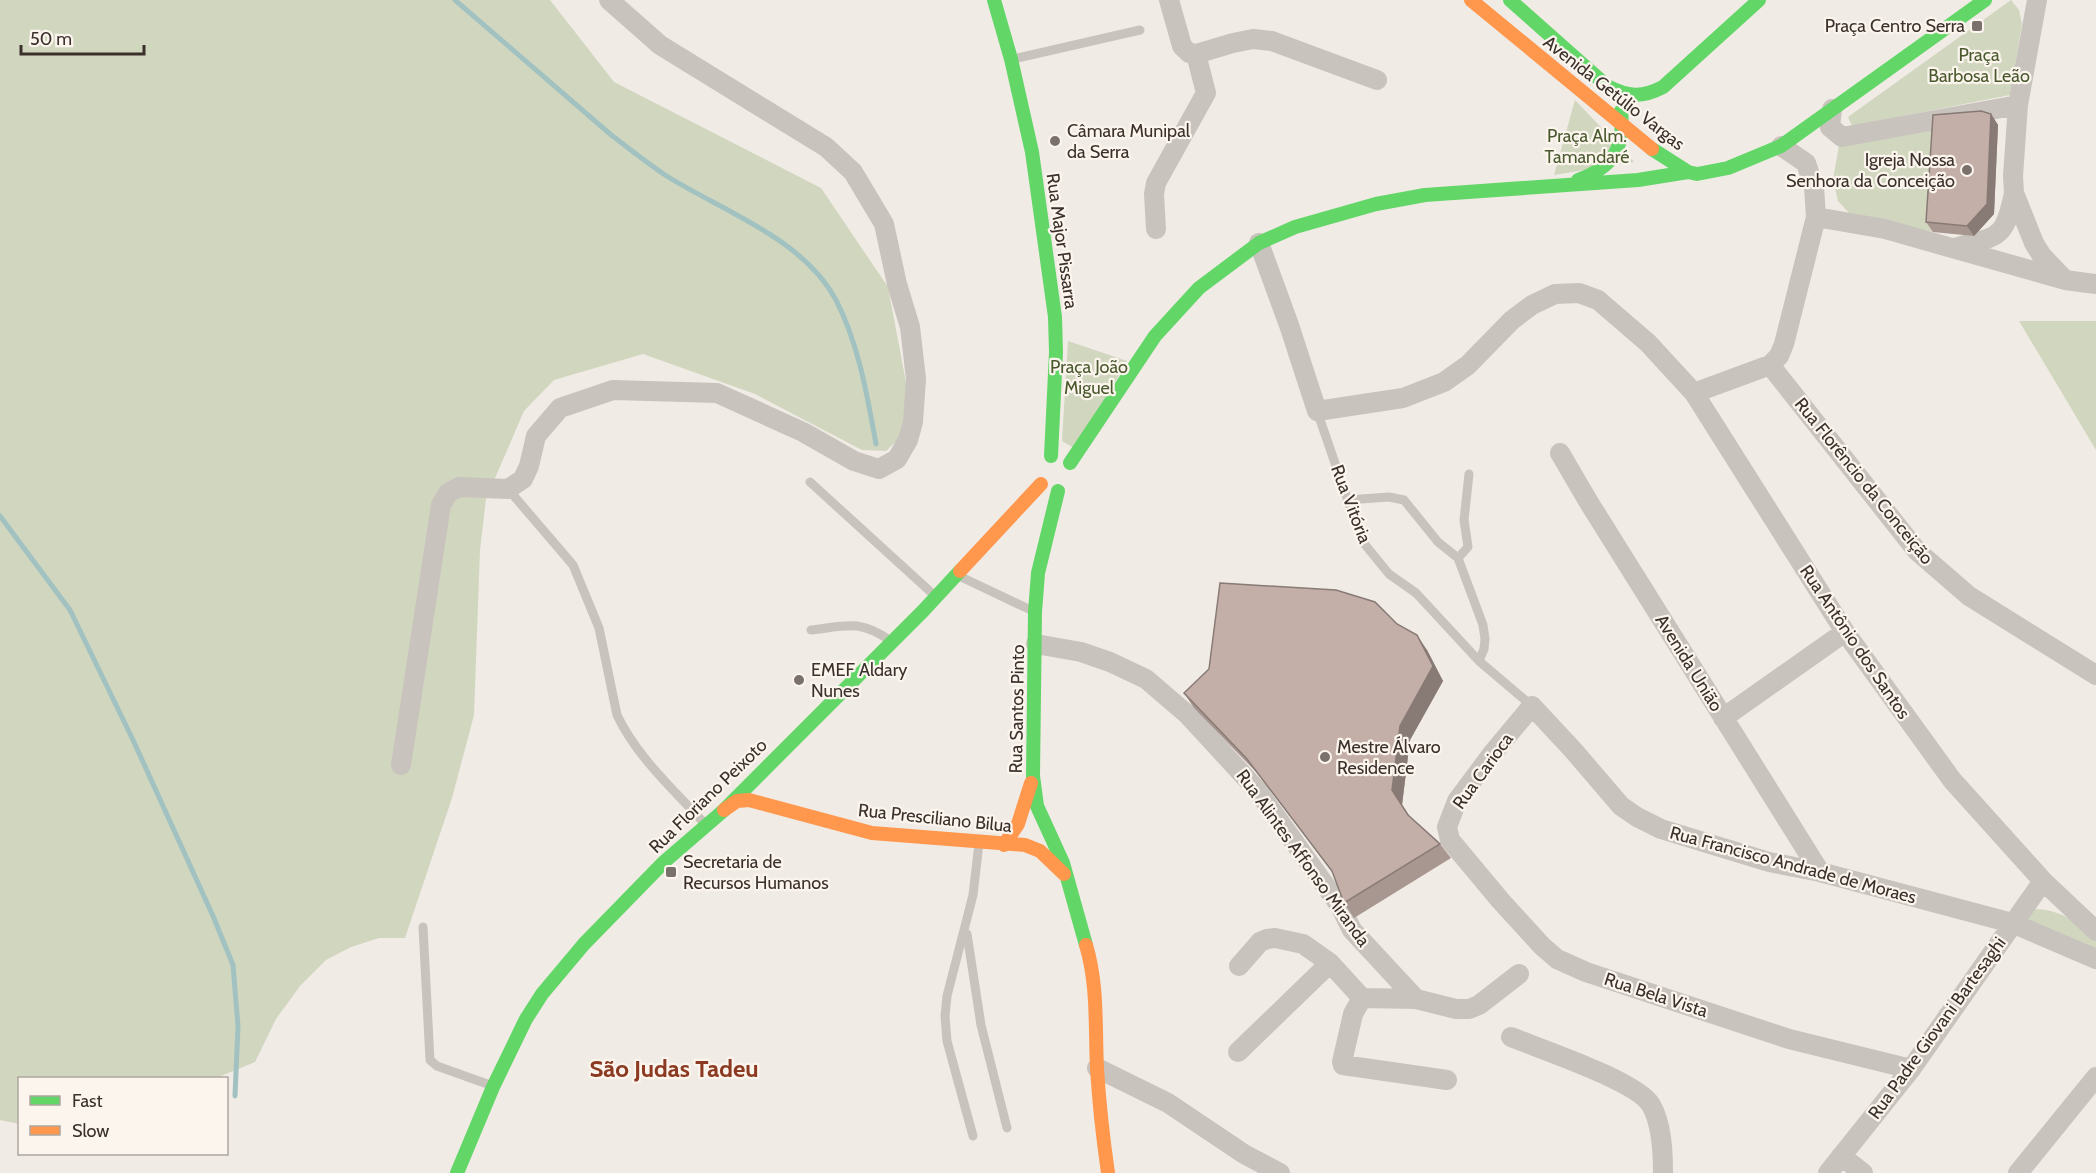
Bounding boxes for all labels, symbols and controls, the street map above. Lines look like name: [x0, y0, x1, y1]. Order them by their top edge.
place label: Praça Centro Serra: [1825, 15, 1965, 37]
scale bar: [21, 18, 144, 56]
marker: Praça Centro Serra: [1970, 19, 1984, 33]
text: 50 m: [30, 28, 72, 50]
street label: Avenida Getúlio Vargas: [1539, 31, 1689, 155]
park label: Praça Barbosa Leão: [1928, 44, 2030, 87]
place label: Câmara Munipal da Serra: [1067, 120, 1191, 163]
park label: Praça Alm. Tamandaré: [1545, 125, 1629, 168]
marker: Câmara Munipal da Serra: [1048, 134, 1062, 148]
place label: Igreja Nossa Senhora da Conceição: [1786, 149, 1955, 192]
marker: Igreja Nossa Senhora da Conceição: [1960, 163, 1974, 177]
street label: Rua Major Pissarra: [1042, 172, 1082, 311]
park label: Praça João Miguel: [1050, 356, 1128, 399]
street label: Rua Florêncio da Conceição: [1790, 393, 1938, 569]
street label: Rua Vitória: [1326, 462, 1376, 547]
street label: Rua Antônio dos Santos: [1795, 561, 1915, 723]
street label: Avenida União: [1651, 610, 1728, 716]
street label: Rua Santos Pinto: [1005, 644, 1029, 774]
place label: EMEF Aldary Nunes: [811, 659, 907, 702]
marker: EMEF Aldary Nunes: [792, 673, 806, 687]
street label: Rua Carioca: [1448, 728, 1518, 813]
street label: Rua Floriano Peixoto: [644, 734, 772, 858]
place label: Mestre Álvaro Residence: [1337, 736, 1441, 779]
marker: Mestre Álvaro Residence: [1318, 750, 1332, 764]
street label: Rua Alintes Affonso Miranda: [1231, 765, 1375, 951]
street label: Rua Presciliano Bilua: [857, 799, 1013, 837]
street label: Rua Francisco Andrade de Moraes: [1667, 821, 1919, 909]
place label: Secretaria de Recursos Humanos: [683, 851, 829, 894]
marker: Secretaria de Recursos Humanos: [664, 865, 678, 879]
street label: Rua Padre Giovani Bartesaghi: [1863, 933, 2011, 1123]
street label: Rua Bela Vista: [1602, 968, 1711, 1022]
district label: São Judas Tadeu: [589, 1054, 759, 1083]
legend: [18, 1077, 228, 1155]
text: Fast: [72, 1090, 103, 1112]
text: Slow: [72, 1120, 109, 1142]

